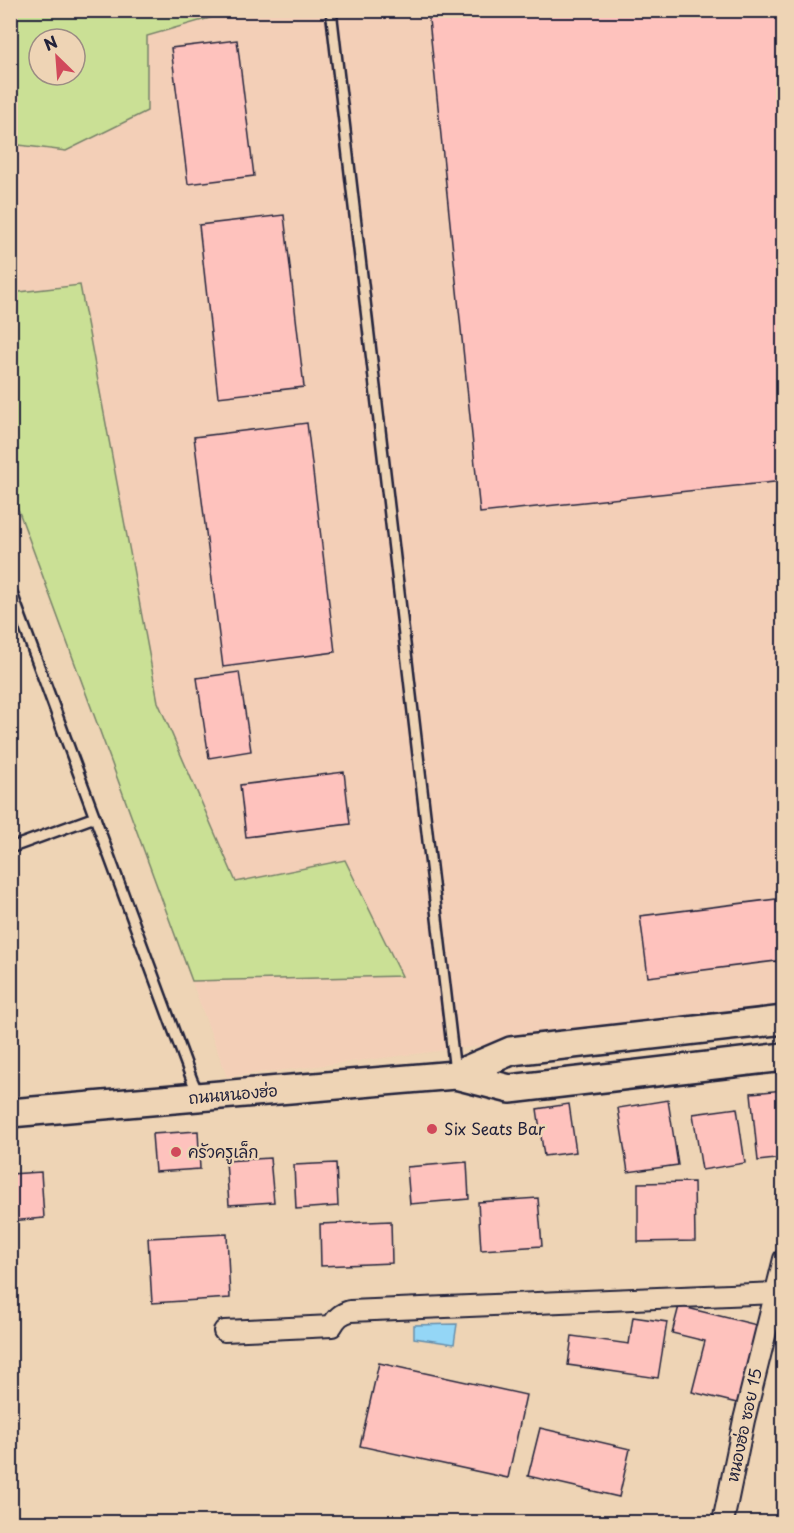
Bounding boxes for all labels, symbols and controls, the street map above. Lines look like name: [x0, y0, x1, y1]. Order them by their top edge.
north arrow: [27, 27, 87, 87]
text: N: [39, 29, 61, 56]
street label: ถนนหนองฮ่อ: [187, 1077, 279, 1109]
place label: Six Seats Bar: [444, 1116, 546, 1140]
marker: Six Seats Bar: [425, 1122, 439, 1136]
place label: ครัวครูเล็ก: [188, 1139, 258, 1165]
marker: ครัวครูเล็ก: [169, 1145, 183, 1159]
street label: หนองฮ่อ ซอย 15: [719, 1366, 767, 1484]

